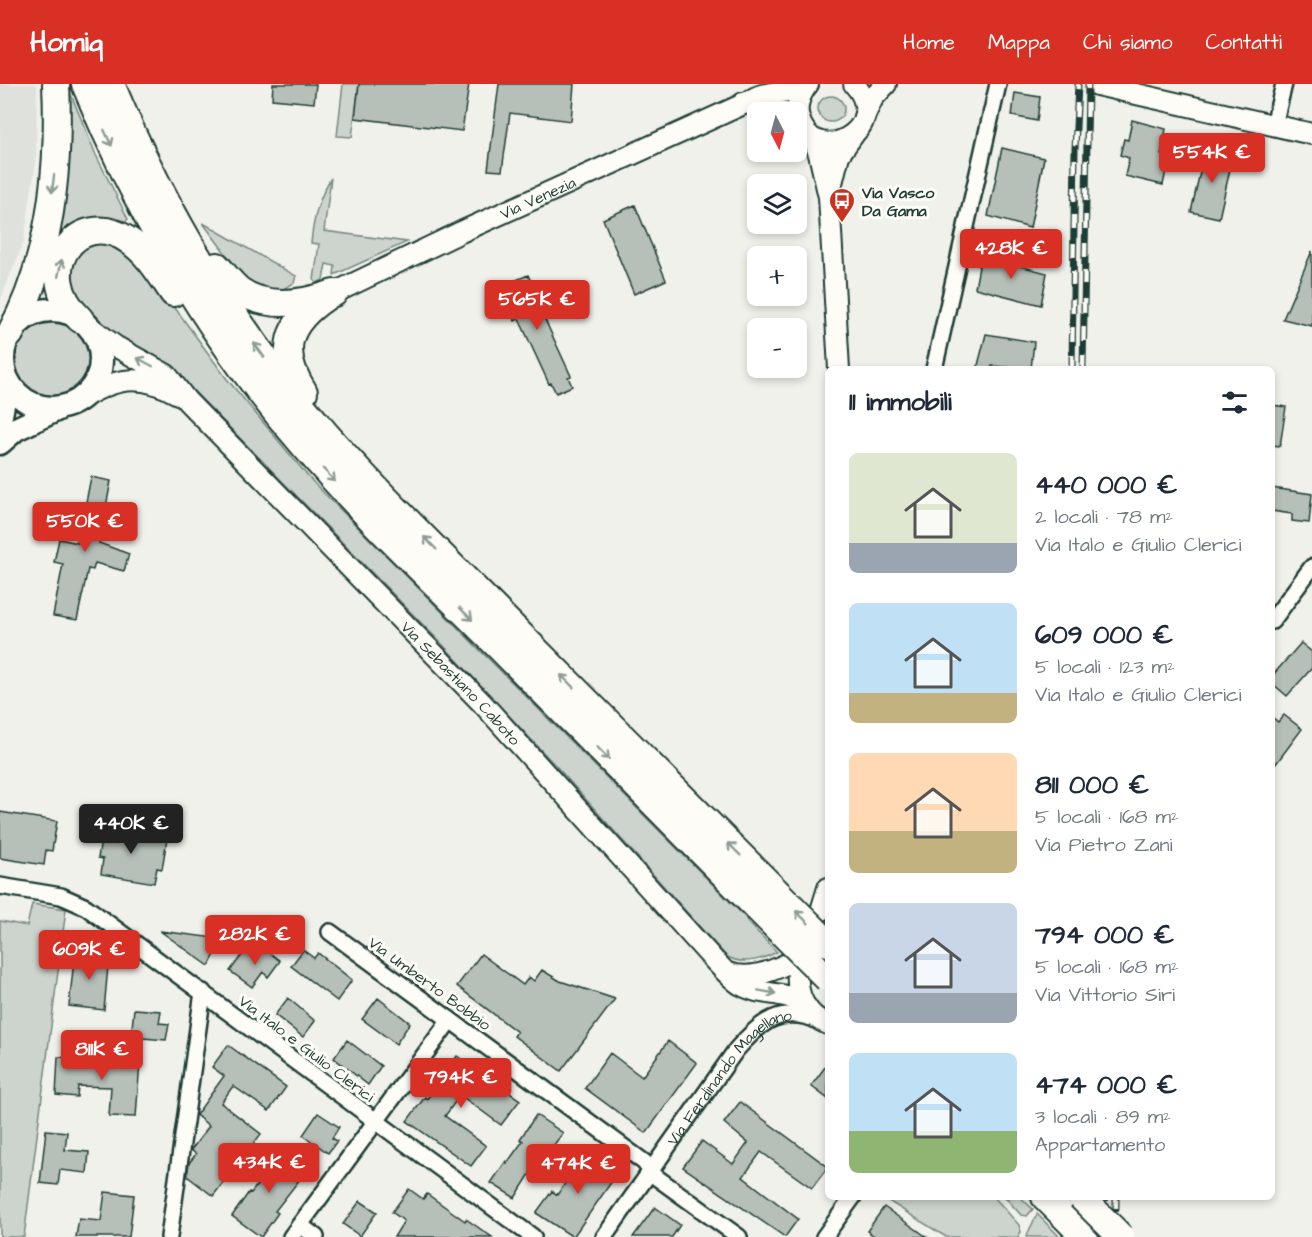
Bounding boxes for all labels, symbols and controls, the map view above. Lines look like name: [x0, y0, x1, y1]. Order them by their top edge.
text: Homiq: [30, 23, 103, 62]
text: Home: [903, 28, 955, 57]
text: Mappa: [988, 28, 1050, 57]
text: Chi siamo: [1083, 28, 1172, 57]
text: Contatti: [1205, 28, 1282, 57]
north arrow: [747, 102, 807, 162]
map controls: [747, 102, 807, 378]
one-way arrow: [102, 128, 114, 146]
pin: 554K €: [1163, 133, 1261, 184]
text: 554K €: [1173, 138, 1251, 166]
street label: Via Venezia: [497, 172, 579, 225]
one-way arrow: [47, 174, 58, 194]
button: layers: [747, 174, 807, 234]
place label: Via Vasco Da Gama: [861, 182, 935, 222]
bus stop icon: Via Vasco Da Gama: [827, 186, 857, 224]
pin: 428K €: [962, 229, 1060, 280]
text: 428K €: [974, 234, 1048, 262]
button: +: [747, 246, 807, 306]
one-way arrow: [54, 259, 66, 278]
pin: 565K €: [488, 280, 586, 331]
text: 565K €: [499, 285, 575, 313]
button: −: [747, 318, 807, 378]
one-way arrow: [253, 342, 265, 358]
one-way arrow: [137, 356, 154, 368]
text: 11 immobili: [849, 384, 952, 420]
icon: filters: [1218, 386, 1251, 419]
one-way arrow: [322, 467, 337, 482]
text: 440 000 €: [1035, 467, 1178, 503]
icon: home: [897, 477, 969, 549]
pin: 550K €: [36, 502, 134, 553]
text: 2 locali · 78 m²: [1035, 503, 1173, 531]
text: 550K €: [47, 507, 123, 535]
text: Via Italo e Giulio Clerici: [1035, 531, 1242, 559]
one-way arrow: [422, 535, 437, 550]
one-way arrow: [458, 606, 473, 621]
street label: Via Sebastiano Caboto: [396, 616, 525, 751]
text: 609 000 €: [1035, 617, 1173, 653]
icon: home: [897, 627, 969, 699]
text: 5 locali · 123 m²: [1035, 653, 1175, 681]
one-way arrow: [560, 674, 575, 689]
text: Via Italo e Giulio Clerici: [1035, 681, 1242, 709]
one-way arrow: [596, 745, 610, 760]
text: 811 000 €: [1035, 767, 1149, 803]
icon: home: [897, 777, 969, 849]
text: 5 locali · 168 m²: [1035, 803, 1179, 831]
pin: 440K €: [82, 804, 180, 855]
text: 440K €: [93, 809, 169, 837]
text: Via Pietro Zani: [1035, 831, 1173, 859]
one-way arrow: [727, 842, 742, 856]
one-way arrow: [794, 909, 809, 924]
pin: 282K €: [206, 915, 304, 966]
text: 794 000 €: [1035, 917, 1174, 953]
text: 282K €: [219, 920, 291, 948]
icon: home: [897, 927, 969, 999]
pin: 609K €: [40, 930, 138, 981]
street label: Via Umberto Bobbio: [364, 932, 495, 1036]
text: 609K €: [53, 935, 125, 963]
text: 5 locali · 168 m²: [1035, 953, 1179, 981]
text: Via Vittorio Siri: [1035, 981, 1175, 1009]
one-way arrow: [757, 987, 776, 998]
street label: Via Italo e Giulio Clerici: [234, 990, 379, 1108]
street label: Via Ferdinando Magellano: [662, 1005, 793, 1150]
pin: 811K €: [53, 1030, 151, 1081]
text: 811K €: [75, 1035, 129, 1063]
pin: 794K €: [412, 1058, 510, 1109]
text: 794K €: [424, 1063, 498, 1091]
text: 474 000 €: [1035, 1067, 1177, 1103]
icon: home: [897, 1077, 969, 1149]
text: 3 locali · 89 m²: [1035, 1103, 1171, 1131]
text: Appartamento: [1035, 1131, 1165, 1159]
pin: 434K €: [220, 1143, 318, 1194]
pin: 474K €: [529, 1144, 627, 1195]
text: 434K €: [232, 1148, 306, 1176]
text: 474K €: [540, 1149, 616, 1177]

